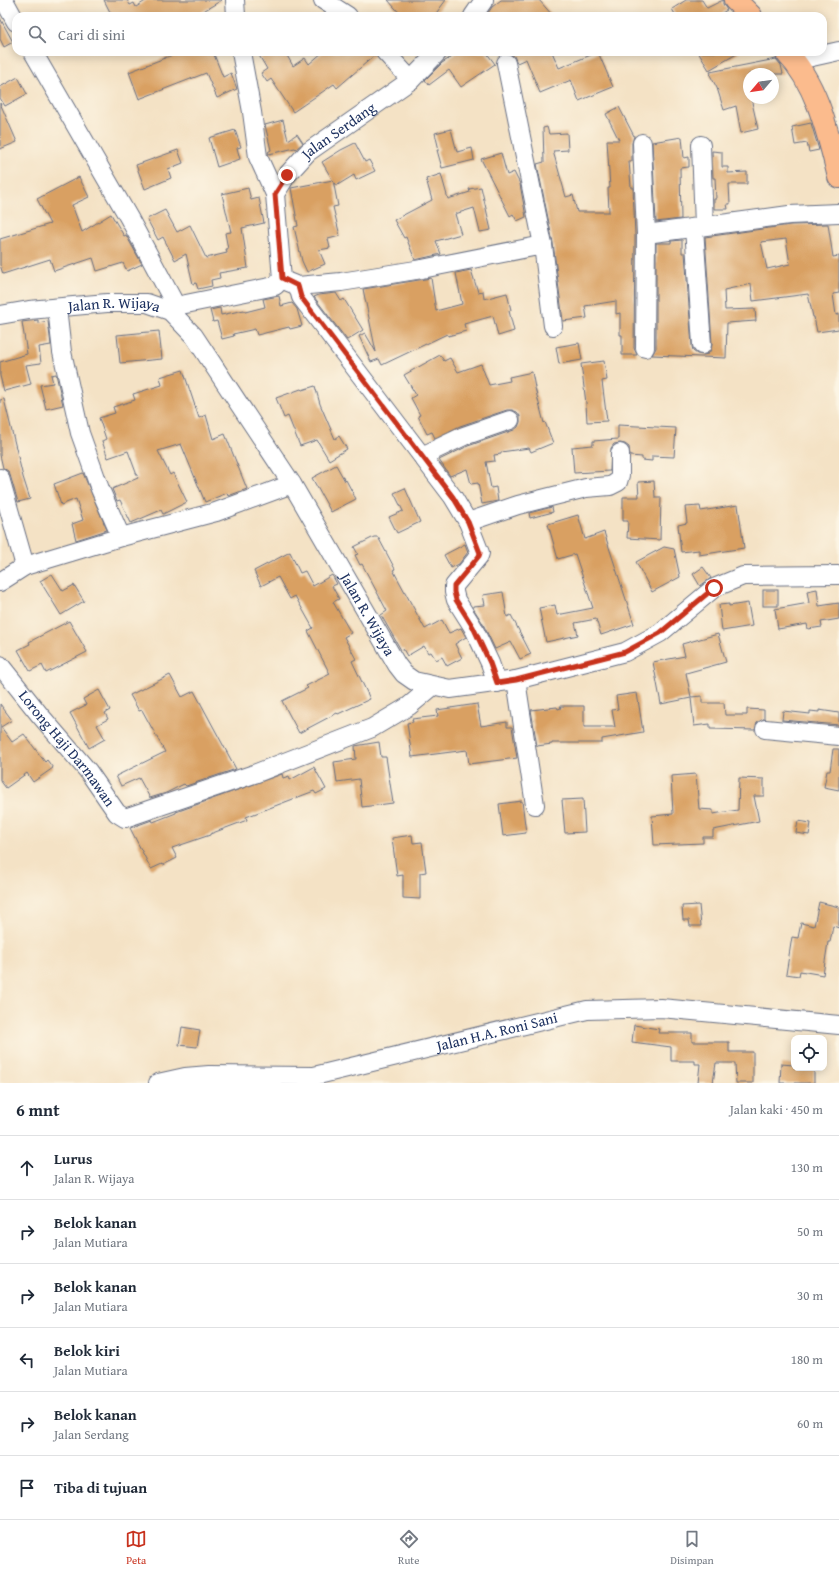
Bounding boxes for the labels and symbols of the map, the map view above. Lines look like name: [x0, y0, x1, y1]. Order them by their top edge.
north arrow: [743, 68, 779, 104]
street label: Jalan Serdang: [295, 97, 380, 164]
route end: [278, 166, 296, 184]
street label: Jalan R. Wijaya: [65, 292, 164, 317]
street label: Jalan R. Wijaya: [335, 567, 400, 660]
route start: [705, 579, 723, 597]
street label: Lorong Haji Darmawan: [14, 686, 121, 811]
street label: Jalan H.A. Roni Sani: [432, 1007, 560, 1057]

